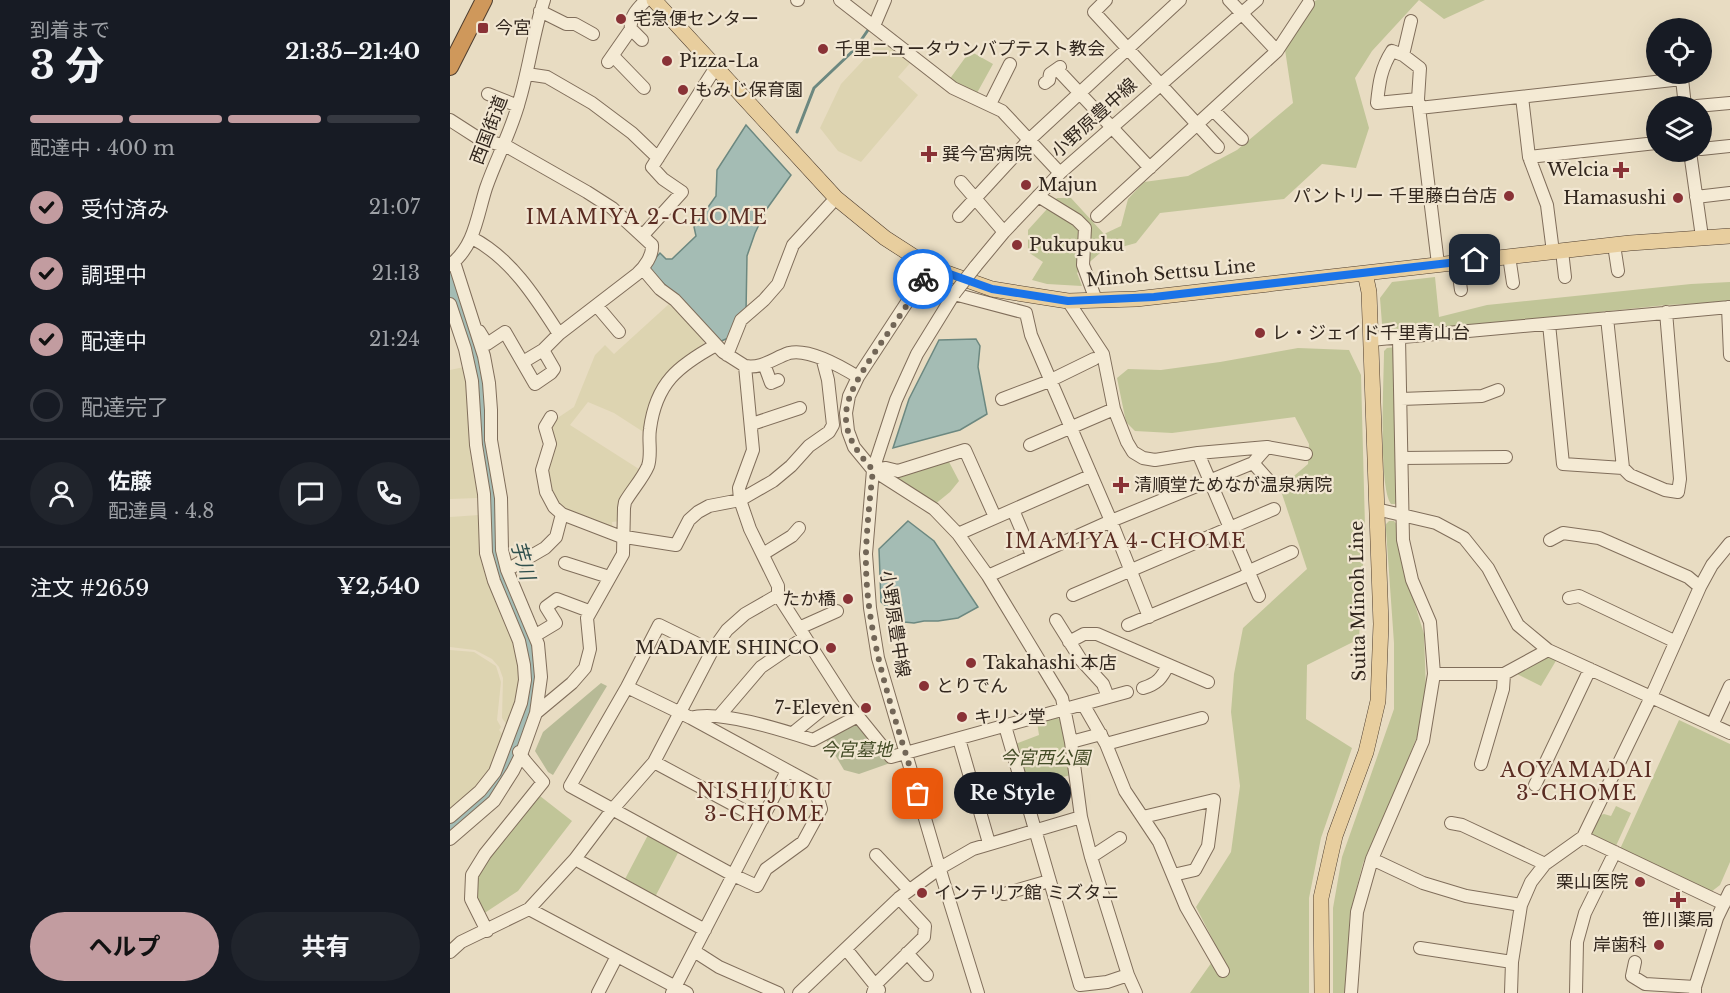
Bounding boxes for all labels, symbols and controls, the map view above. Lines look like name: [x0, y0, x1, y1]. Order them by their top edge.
place label: 宅急便センター: [633, 8, 759, 30]
marker: 宅急便センター: [614, 12, 628, 26]
place label: 今宮: [495, 17, 531, 39]
text: 到着まで: [30, 18, 110, 42]
map controls: [1646, 18, 1712, 162]
button: locate: [1646, 18, 1712, 84]
marker: 今宮: [476, 21, 490, 35]
text: 21:35–21:40: [285, 38, 420, 65]
place label: 千里ニュータウンバプテスト教会: [835, 38, 1105, 60]
text: 3 分: [30, 41, 104, 90]
marker: 千里ニュータウンバプテスト教会: [816, 42, 830, 56]
place label: Pizza-La: [679, 50, 759, 72]
marker: Pizza-La: [660, 54, 674, 68]
street label: 小野原豊中線: [1047, 74, 1141, 162]
place label: もみじ保育園: [695, 79, 803, 101]
marker: もみじ保育園: [676, 83, 690, 97]
street label: 西国街道: [466, 92, 512, 168]
button: layers: [1646, 96, 1712, 162]
text: 配達中 · 400 m: [30, 136, 175, 160]
place label: 巽今宮病院: [942, 143, 1032, 165]
marker: 巽今宮病院: [920, 145, 938, 163]
place label: Welcia: [1546, 159, 1609, 181]
marker: Welcia: [1614, 163, 1628, 177]
place label: Majun: [1038, 174, 1098, 196]
marker: Majun: [1019, 178, 1033, 192]
place label: パントリー 千里藤白台店: [1293, 185, 1497, 207]
place label: Hamasushi: [1563, 187, 1666, 209]
marker: パントリー 千里藤白台店: [1502, 189, 1516, 203]
icon: check: [30, 191, 63, 224]
marker: Hamasushi: [1671, 191, 1685, 205]
text: 21:07: [369, 195, 420, 219]
text: 受付済み: [81, 196, 169, 223]
district label: IMAMIYA 2-CHOME: [526, 205, 768, 229]
place label: Pukupuku: [1029, 234, 1124, 256]
pin: [1449, 234, 1500, 285]
marker: Pukupuku: [1010, 238, 1024, 252]
icon: home: [1458, 243, 1491, 276]
courier: [893, 249, 953, 309]
street label: Minoh Settsu Line: [1085, 255, 1257, 291]
icon: check: [30, 257, 63, 290]
text: 21:13: [372, 261, 420, 285]
text: 調理中: [81, 262, 147, 289]
icon: bike: [907, 263, 940, 296]
place label: レ・ジェイド千里青山台: [1272, 322, 1470, 344]
icon: check: [30, 323, 63, 356]
marker: レ・ジェイド千里青山台: [1253, 326, 1267, 340]
text: 21:24: [369, 327, 420, 351]
text: 配達中: [81, 328, 147, 355]
text: 配達完了: [81, 394, 169, 421]
button: person: [30, 462, 93, 525]
button: chat: [279, 462, 342, 525]
button: phone: [357, 462, 420, 525]
text: 佐藤: [108, 468, 152, 495]
place label: 清順堂ためなが温泉病院: [1134, 474, 1332, 496]
marker: 清順堂ためなが温泉病院: [1112, 476, 1130, 494]
text: 配達員 · 4.8: [108, 499, 214, 523]
street label: Suita Minoh Line: [1346, 520, 1370, 682]
district label: IMAMIYA 4-CHOME: [1005, 529, 1247, 553]
water label: 芋川: [506, 537, 541, 584]
street label: 小野原豊中線: [876, 569, 914, 679]
text: ¥2,540: [337, 573, 420, 600]
text: 注文 #2659: [30, 575, 149, 602]
place label: たか橋: [782, 588, 836, 610]
marker: たか橋: [841, 592, 855, 606]
place label: MADAME SHINCO: [635, 637, 819, 659]
marker: MADAME SHINCO: [824, 641, 838, 655]
place label: Takahashi 本店: [983, 652, 1117, 674]
marker: Takahashi 本店: [964, 656, 978, 670]
place label: とりでん: [936, 675, 1008, 697]
marker: とりでん: [917, 679, 931, 693]
place label: 7-Eleven: [775, 697, 854, 719]
marker: 7-Eleven: [859, 701, 873, 715]
place label: キリン堂: [974, 706, 1046, 728]
marker: キリン堂: [955, 710, 969, 724]
park label: 今宮墓地: [820, 739, 894, 761]
park label: 今宮西公園: [1000, 747, 1093, 769]
district label: AOYAMADAI 3-CHOME: [1499, 758, 1654, 805]
pin: [892, 768, 943, 819]
callout: Re Style: [954, 773, 1071, 815]
icon: bag: [901, 777, 934, 810]
district label: NISHIJUKU 3-CHOME: [696, 779, 834, 826]
text: Re Style: [970, 781, 1055, 805]
place label: 栗山医院: [1556, 871, 1628, 893]
marker: 栗山医院: [1633, 875, 1647, 889]
place label: インテリア館 ミズタニ: [934, 882, 1119, 904]
marker: インテリア館 ミズタニ: [915, 886, 929, 900]
marker: 笹川薬局: [1671, 893, 1685, 907]
place label: 笹川薬局: [1642, 909, 1714, 931]
button: ヘルプ: [30, 912, 219, 981]
button: 共有: [231, 912, 420, 981]
place label: 岸歯科: [1593, 934, 1647, 956]
marker: 岸歯科: [1652, 938, 1666, 952]

